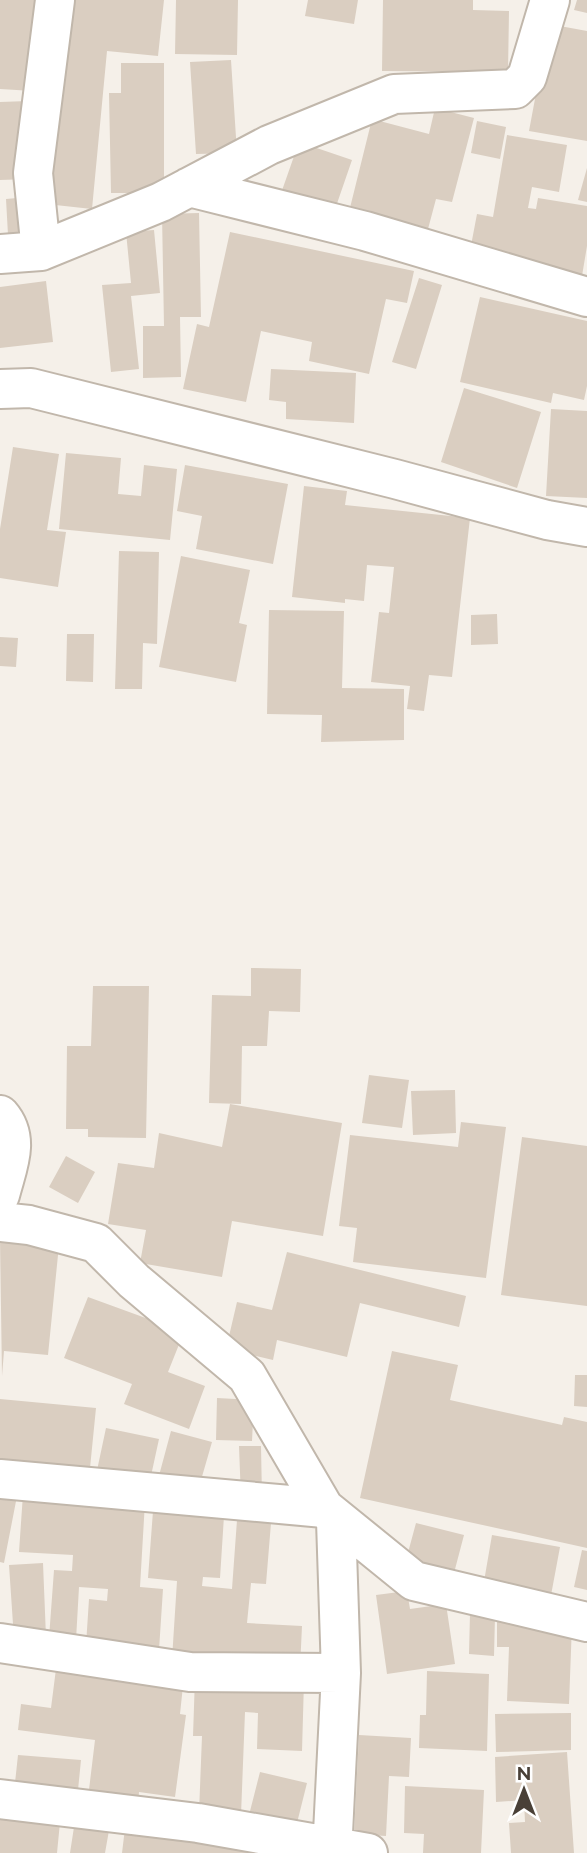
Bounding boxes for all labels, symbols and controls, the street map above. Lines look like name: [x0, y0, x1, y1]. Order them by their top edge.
north arrow: [489, 1755, 559, 1825]
text: N: [517, 1762, 531, 1784]

